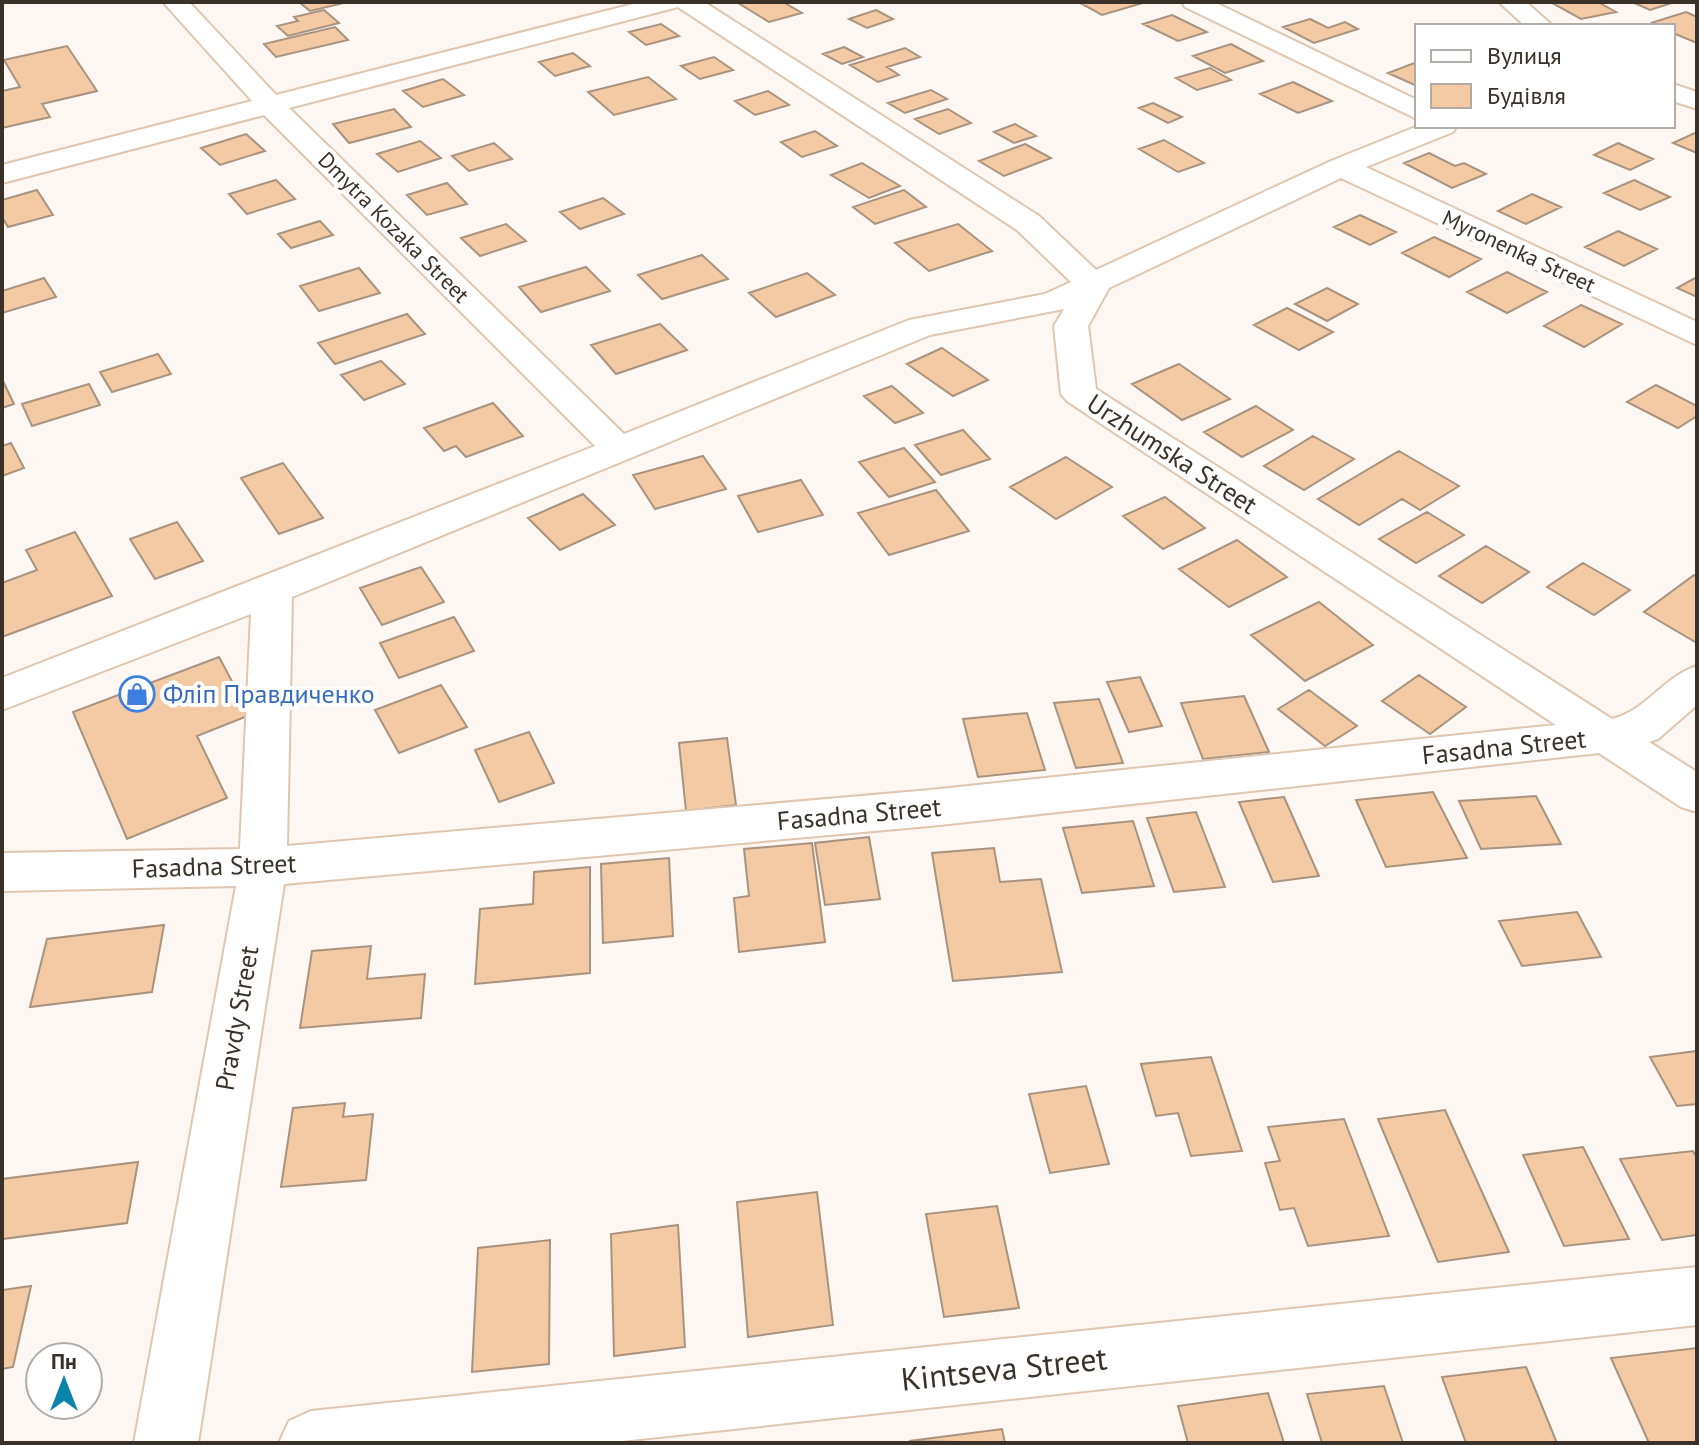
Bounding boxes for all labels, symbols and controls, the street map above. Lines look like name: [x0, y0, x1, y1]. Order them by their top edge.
legend: [1415, 24, 1675, 128]
text: Вулиця: [1487, 40, 1562, 71]
text: Будівля: [1487, 80, 1566, 111]
street label: Dmytra Kozaka Street: [313, 146, 476, 309]
street label: Myronenka Street: [1438, 203, 1600, 299]
street label: Urzhumska Street: [1081, 386, 1264, 521]
shop icon: Фліп Правдиченко: [118, 675, 156, 713]
place label: Фліп Правдиченко: [163, 677, 375, 710]
street label: Fasadna Street: [1420, 721, 1588, 772]
street label: Fasadna Street: [776, 790, 943, 837]
street label: Fasadna Street: [131, 846, 297, 885]
street label: Pravdy Street: [208, 943, 266, 1093]
street label: Kintseva Street: [899, 1336, 1109, 1400]
north arrow: [24, 1341, 104, 1421]
text: Пн: [51, 1347, 77, 1375]

